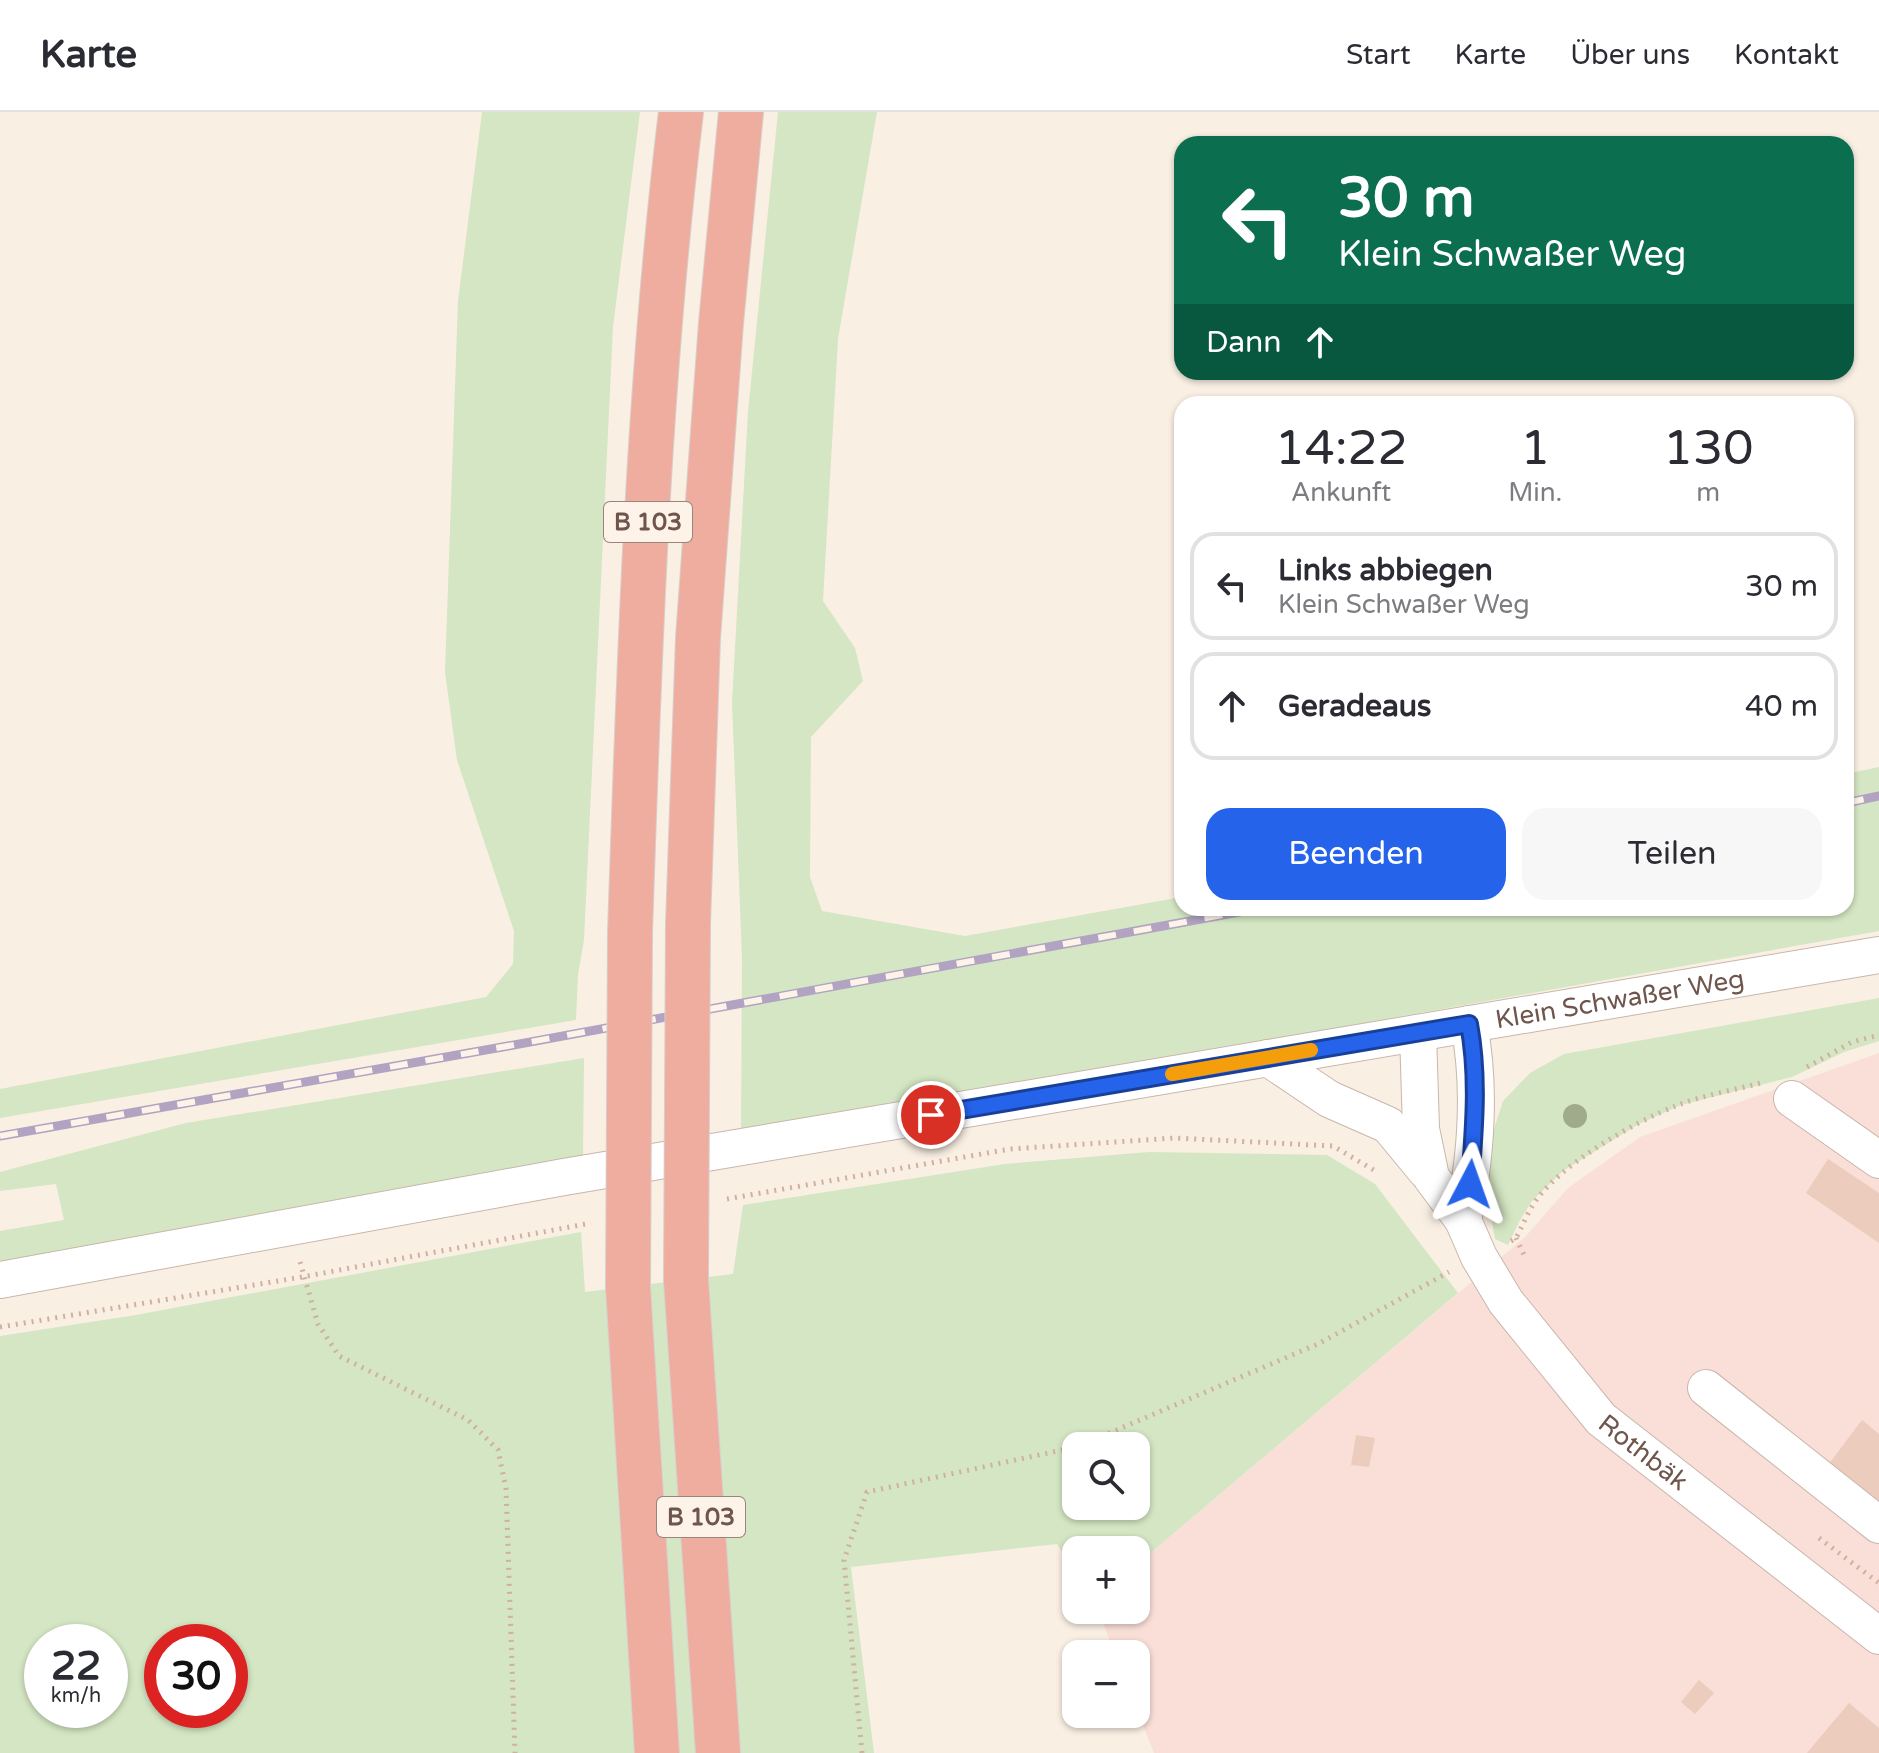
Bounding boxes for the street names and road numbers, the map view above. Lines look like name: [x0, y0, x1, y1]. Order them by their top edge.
road number: B 103: [604, 502, 692, 542]
street label: Klein Schwaßer Weg: [1493, 963, 1746, 1035]
street label: Rothbäk: [1592, 1408, 1694, 1497]
road number: B 103: [657, 1497, 745, 1537]

